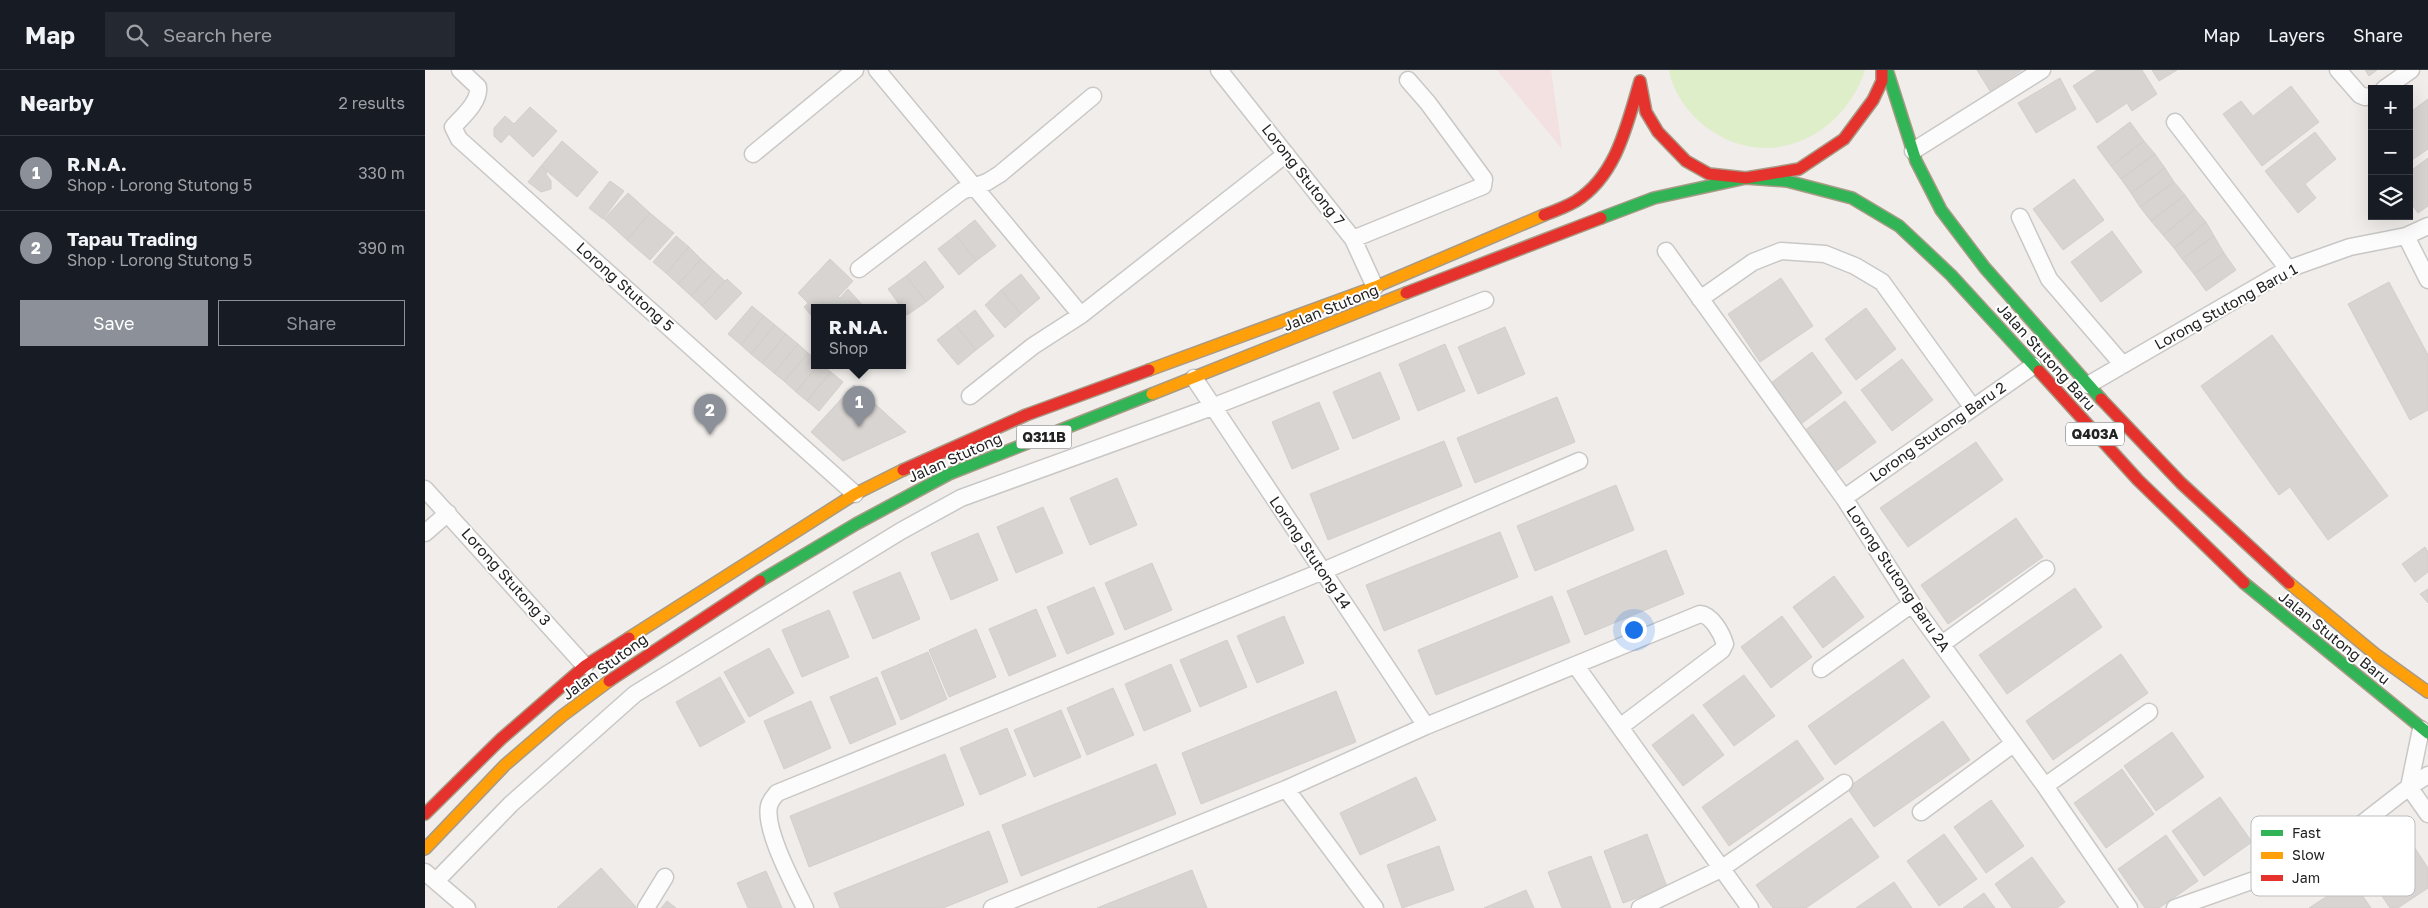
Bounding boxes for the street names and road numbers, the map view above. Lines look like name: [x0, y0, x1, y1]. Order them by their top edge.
street label: Lorong Stutong 7: [1259, 120, 1349, 229]
street label: Lorong Stutong 5: [573, 238, 678, 335]
street label: Lorong Stutong Baru 1: [2151, 259, 2300, 353]
street label: Jalan Stutong: [1280, 280, 1381, 334]
street label: Jalan Stutong Baru: [1994, 299, 2100, 414]
street label: Lorong Stutong Baru 2: [1866, 377, 2009, 485]
road number: Q403A: [2066, 422, 2124, 446]
road number: Q311B: [1017, 426, 1071, 448]
street label: Jalan Stutong: [905, 428, 1004, 486]
street label: Lorong Stutong 14: [1266, 493, 1355, 612]
street label: Lorong Stutong Baru 2A: [1843, 502, 1954, 655]
street label: Lorong Stutong 3: [458, 524, 555, 629]
street label: Jalan Stutong Baru: [2275, 587, 2394, 688]
street label: Jalan Stutong: [558, 629, 651, 703]

